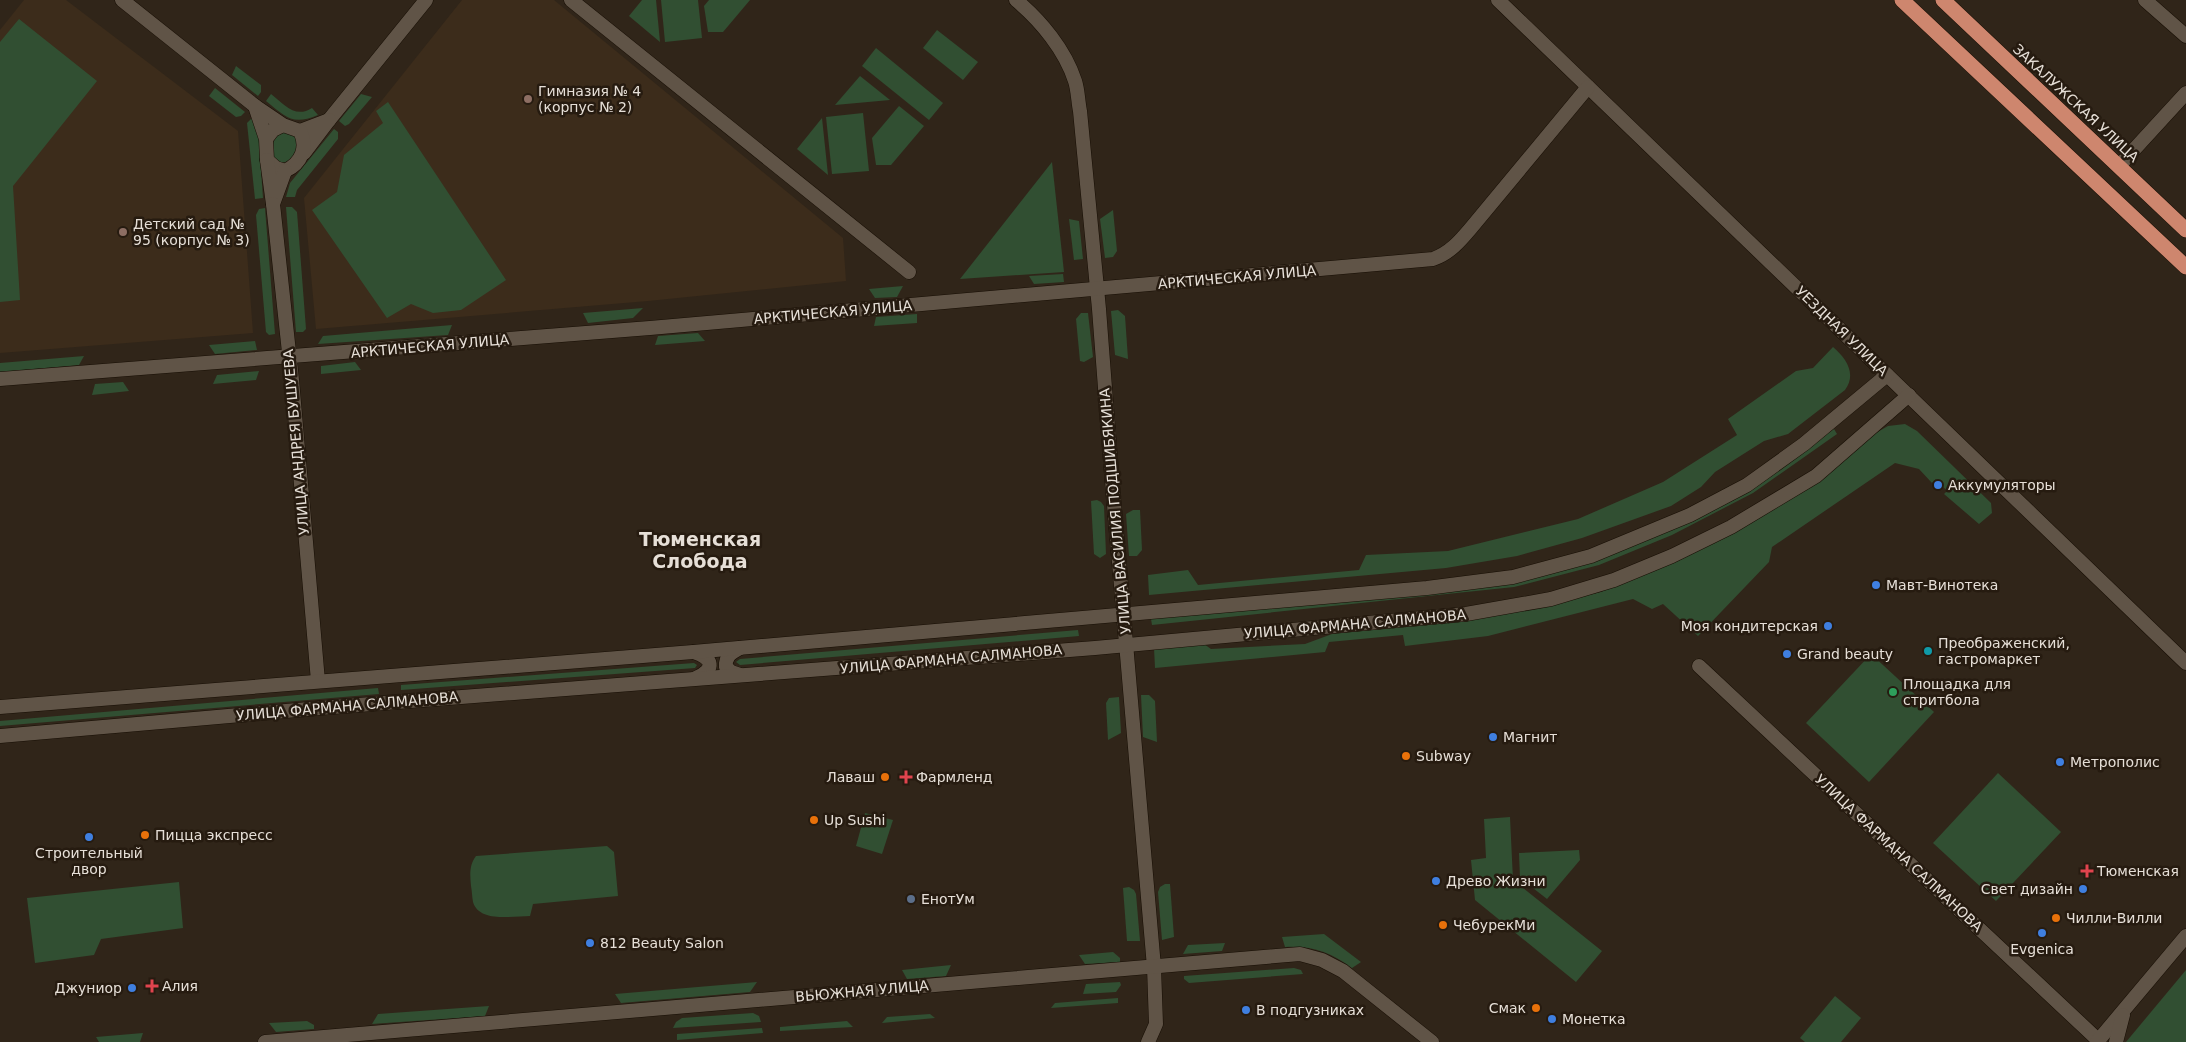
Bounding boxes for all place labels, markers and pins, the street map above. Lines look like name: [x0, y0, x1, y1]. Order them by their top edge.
place label: Гимназия № 4 (корпус № 2): [538, 83, 641, 115]
marker: Гимназия № 4 (корпус № 2): [522, 93, 534, 105]
place label: Детский сад № 95 (корпус № 3): [133, 216, 250, 248]
marker: Детский сад № 95 (корпус № 3): [117, 226, 129, 238]
place label: Аккумуляторы: [1948, 477, 2056, 493]
marker: Аккумуляторы: [1932, 479, 1944, 491]
place label: Мавт-Винотека: [1886, 577, 1998, 593]
marker: Мавт-Винотека: [1870, 579, 1882, 591]
place label: Моя кондитерская: [1681, 618, 1818, 634]
marker: Моя кондитерская: [1822, 620, 1834, 632]
place label: Преображенский, гастромаркет: [1938, 635, 2070, 667]
marker: Преображенский, гастромаркет: [1922, 645, 1934, 657]
place label: Grand beauty: [1797, 646, 1893, 662]
marker: Grand beauty: [1781, 648, 1793, 660]
place label: Площадка для стритбола: [1903, 676, 2011, 708]
marker: Площадка для стритбола: [1887, 686, 1899, 698]
place label: Магнит: [1503, 729, 1557, 745]
marker: Магнит: [1487, 731, 1499, 743]
place label: Subway: [1416, 748, 1471, 764]
marker: Subway: [1400, 750, 1412, 762]
place label: Метрополис: [2070, 754, 2160, 770]
marker: Метрополис: [2054, 756, 2066, 768]
place label: Лаваш: [826, 769, 875, 785]
place label: Фармленд: [916, 769, 992, 785]
marker: Лаваш: [879, 771, 891, 783]
marker: Фармленд: [900, 771, 912, 783]
place label: Up Sushi: [824, 812, 885, 828]
marker: Up Sushi: [808, 814, 820, 826]
place label: Пицца экспресс: [155, 827, 273, 843]
marker: Пицца экспресс: [139, 829, 151, 841]
marker: Строительный двор: [83, 831, 95, 843]
place label: Строительный двор: [35, 845, 143, 877]
place label: Тюменская: [2096, 863, 2179, 879]
marker: Тюменская: [2081, 865, 2093, 877]
place label: Древо Жизни: [1446, 873, 1546, 889]
marker: Древо Жизни: [1430, 875, 1442, 887]
place label: Свет дизайн: [1981, 881, 2073, 897]
marker: Свет дизайн: [2077, 883, 2089, 895]
place label: ЕнотУм: [921, 891, 975, 907]
marker: ЕнотУм: [905, 893, 917, 905]
place label: Чилли-Вилли: [2066, 910, 2162, 926]
marker: Чилли-Вилли: [2050, 912, 2062, 924]
place label: ЧебурекМи: [1453, 917, 1535, 933]
marker: ЧебурекМи: [1437, 919, 1449, 931]
marker: Evgenica: [2036, 927, 2048, 939]
place label: 812 Beauty Salon: [600, 935, 724, 951]
marker: 812 Beauty Salon: [584, 937, 596, 949]
place label: Evgenica: [2010, 941, 2074, 957]
place label: Алия: [162, 978, 198, 994]
place label: Джуниор: [54, 980, 122, 996]
marker: Алия: [146, 980, 158, 992]
marker: Джуниор: [126, 982, 138, 994]
place label: Смак: [1489, 1000, 1526, 1016]
place label: В подгузниках: [1256, 1002, 1364, 1018]
marker: Смак: [1530, 1002, 1542, 1014]
marker: В подгузниках: [1240, 1004, 1252, 1016]
place label: Монетка: [1562, 1011, 1626, 1027]
marker: Монетка: [1546, 1013, 1558, 1025]

